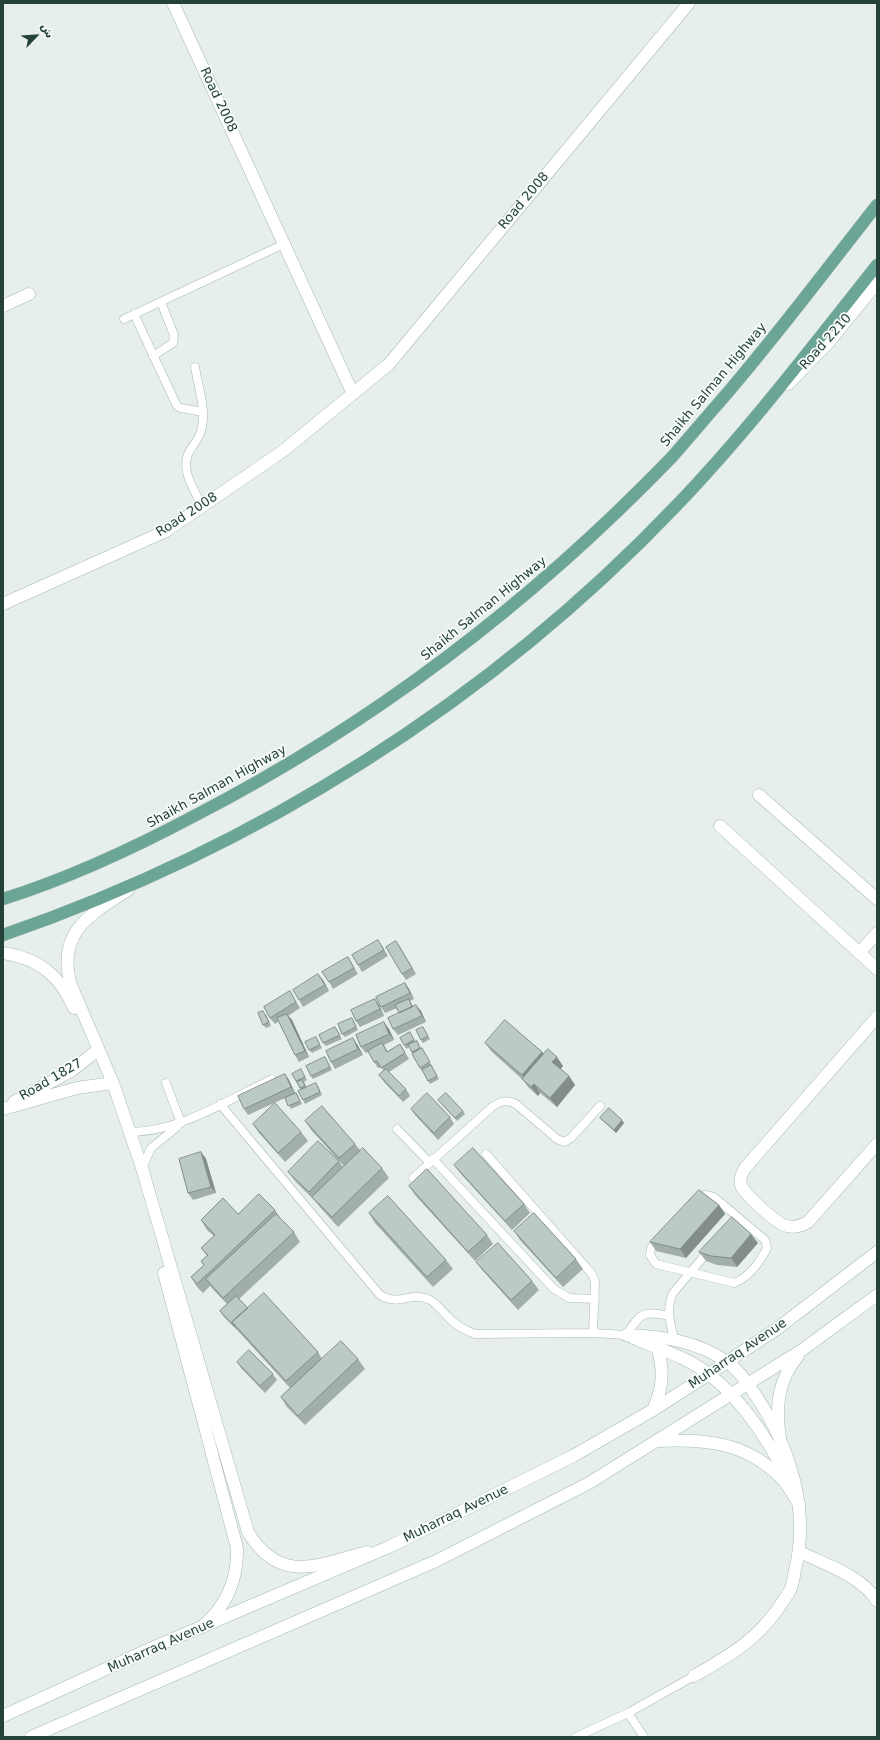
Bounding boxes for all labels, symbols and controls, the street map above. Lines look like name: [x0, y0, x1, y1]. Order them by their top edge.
north arrow: [16, 16, 56, 56]
text: ش: [38, 21, 56, 40]
street label: Road 2008: [196, 65, 240, 135]
street label: Road 2008: [496, 169, 552, 233]
street label: Road 2210: [797, 311, 855, 373]
street label: Shaikh Salman Highway: [658, 320, 770, 450]
street label: Road 2008: [153, 489, 221, 541]
street label: Shaikh Salman Highway: [418, 554, 550, 664]
street label: Shaikh Salman Highway: [145, 742, 289, 832]
street label: Road 1827: [17, 1056, 85, 1104]
street label: Muharraq Avenue: [686, 1315, 790, 1393]
street label: Muharraq Avenue: [401, 1482, 511, 1546]
street label: Muharraq Avenue: [105, 1616, 217, 1676]

